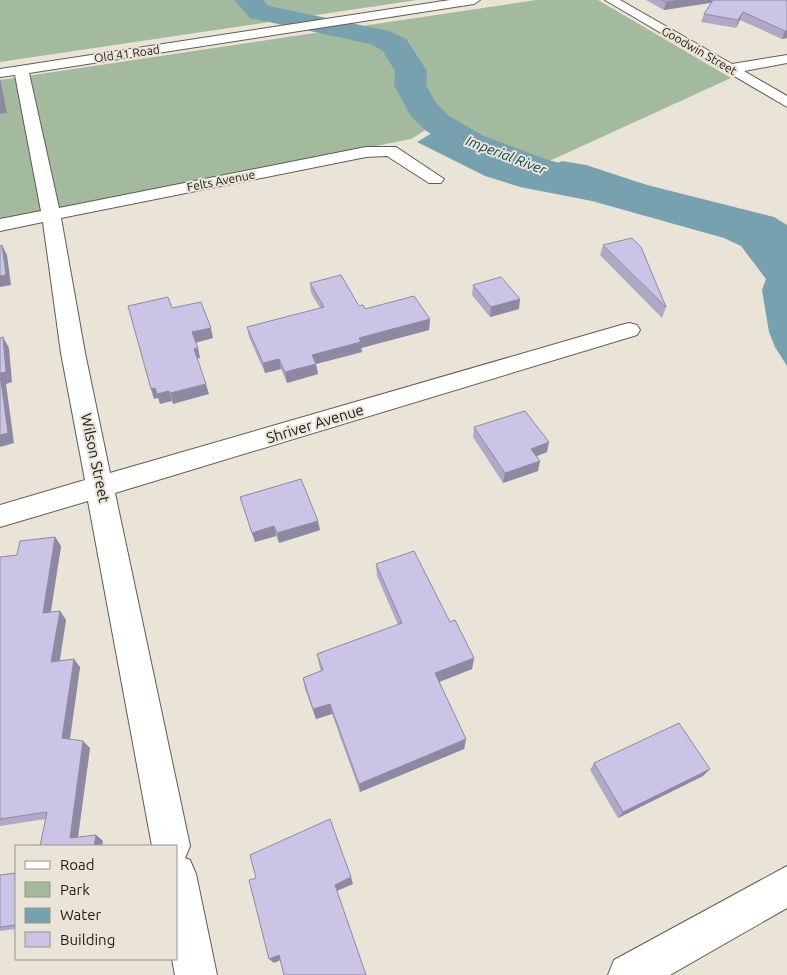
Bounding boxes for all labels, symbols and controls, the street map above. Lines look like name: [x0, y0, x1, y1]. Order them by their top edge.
street label: Goodwin Street: [659, 24, 739, 77]
street label: Old 41 Road: [93, 42, 161, 65]
water label: Imperial River: [464, 132, 549, 178]
street label: Felts Avenue: [186, 168, 256, 193]
street label: Shriver Avenue: [264, 401, 366, 446]
street label: Wilson Street: [78, 412, 113, 504]
legend: [15, 845, 178, 960]
text: Road: [60, 856, 95, 873]
text: Park: [60, 881, 90, 898]
text: Water: [60, 906, 101, 923]
text: Building: [60, 931, 115, 948]

